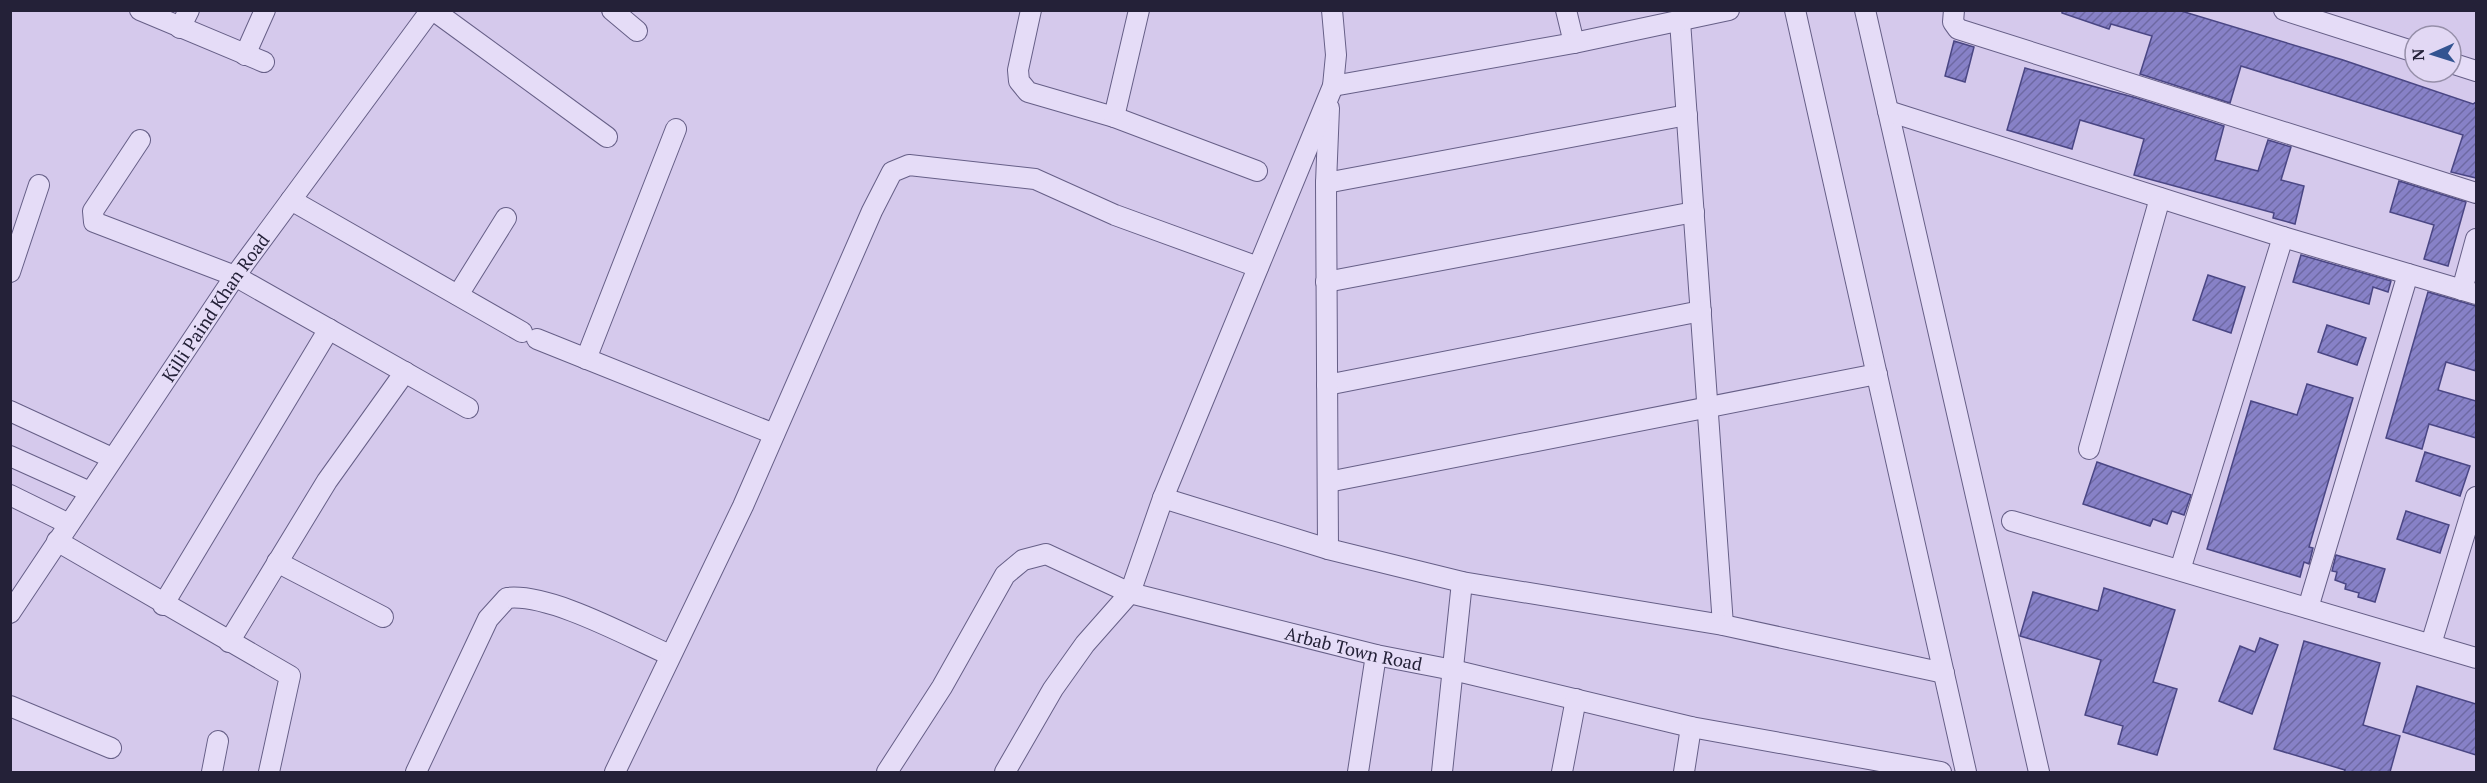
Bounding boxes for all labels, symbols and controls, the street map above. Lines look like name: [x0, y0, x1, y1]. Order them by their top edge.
north arrow: [2403, 24, 2463, 84]
text: N: [2407, 48, 2429, 61]
street label: Killi Paind Khan Road: [156, 229, 274, 386]
street label: Arbab Town Road: [1282, 621, 1424, 676]

